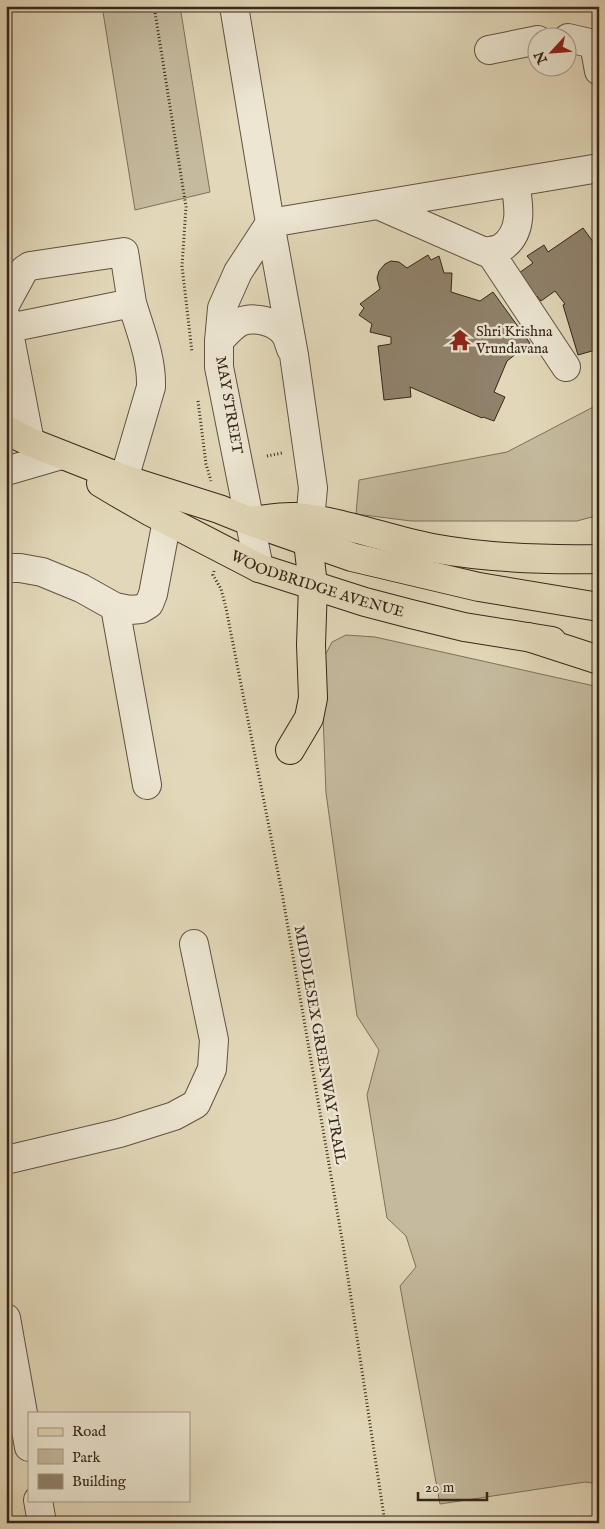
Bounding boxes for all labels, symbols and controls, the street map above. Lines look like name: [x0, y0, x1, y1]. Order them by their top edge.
north arrow: [528, 28, 578, 78]
text: N: [530, 48, 552, 68]
place label: Shri Krishna Vrundavana: [475, 322, 553, 358]
temple icon: Shri Krishna Vrundavana: [447, 327, 473, 353]
street label: MAY STREET: [211, 355, 247, 456]
street label: WOODBRIDGE AVENUE: [228, 546, 406, 621]
street label: MIDDLESEX GREENWAY TRAIL: [290, 924, 350, 1166]
legend: [28, 1412, 190, 1502]
text: Road: [72, 1422, 107, 1441]
text: Park: [72, 1448, 102, 1467]
scale bar: [418, 1469, 486, 1501]
text: Building: [72, 1472, 127, 1491]
text: 20 m: [425, 1478, 455, 1497]

